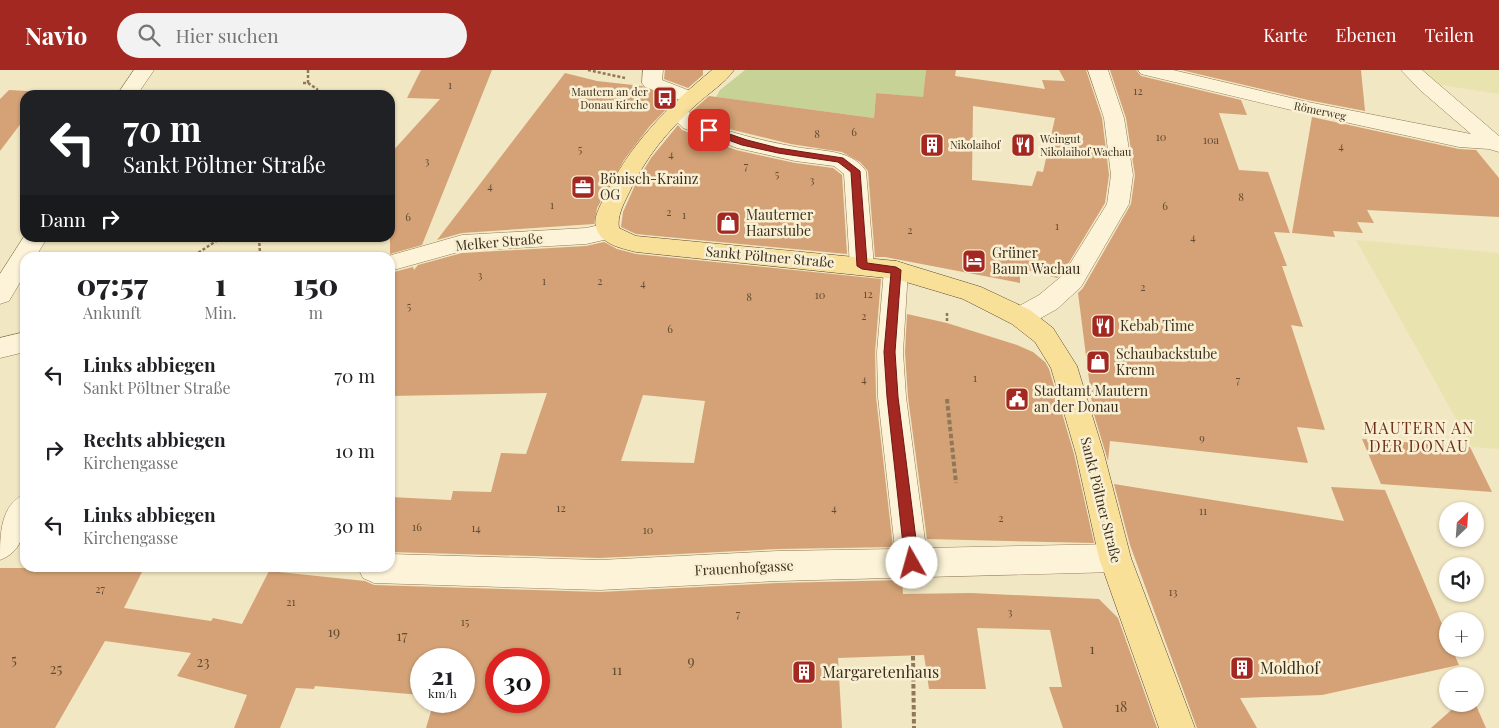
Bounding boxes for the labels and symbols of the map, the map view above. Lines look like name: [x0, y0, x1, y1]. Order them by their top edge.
house number: 1: [448, 77, 452, 92]
house number: 12: [1133, 83, 1143, 98]
place label: Mautern an der Donau Kirche: [571, 84, 648, 112]
bus stop icon: Mautern an der Donau Kirche: [652, 85, 678, 111]
street label: Römerweg: [1293, 98, 1348, 123]
pin: [688, 109, 730, 151]
house number: 6: [851, 124, 857, 139]
house number: 8: [814, 126, 820, 141]
house number: 10: [1156, 129, 1167, 144]
place label: Weingut Nikolaihof Wachau: [1039, 131, 1132, 159]
building icon: Nikolaihof: [919, 132, 945, 158]
restaurant icon: Weingut Nikolaihof Wachau: [1010, 132, 1036, 158]
house number: 10a: [1203, 132, 1220, 147]
place label: Nikolaihof: [950, 137, 1002, 152]
house number: 4: [1338, 138, 1344, 153]
house number: 5: [578, 141, 583, 156]
house number: 4: [668, 146, 674, 161]
house number: 3: [425, 153, 430, 168]
house number: 7: [744, 158, 749, 173]
house number: 5: [775, 166, 780, 181]
place label: Bönisch-Krainz OG: [600, 169, 699, 204]
house number: 3: [810, 172, 815, 187]
office icon: Bönisch-Krainz OG: [570, 174, 596, 200]
house number: 4: [487, 178, 493, 193]
house number: 8: [1238, 189, 1244, 204]
house number: 1: [550, 197, 554, 212]
house number: 6: [1162, 198, 1168, 213]
house number: 2: [666, 204, 672, 219]
place label: Mauterner Haarstube: [746, 205, 814, 240]
house number: 1: [682, 207, 686, 222]
house number: 6: [405, 209, 411, 224]
shop icon: Mauterner Haarstube: [715, 210, 741, 236]
house number: 1: [1055, 218, 1059, 233]
house number: 2: [907, 222, 913, 237]
street label: Melker Straße: [454, 228, 544, 255]
house number: 4: [1190, 229, 1196, 244]
street label: Sankt Pöltner Straße: [705, 241, 835, 272]
place label: Grüner Baum Wachau: [992, 243, 1080, 278]
hotel icon: Grüner Baum Wachau: [961, 248, 987, 274]
house number: 3: [478, 267, 483, 282]
house number: 1: [542, 273, 546, 288]
house number: 2: [597, 273, 603, 288]
house number: 4: [640, 275, 646, 290]
house number: 2: [1140, 279, 1146, 294]
house number: 12: [863, 286, 873, 301]
house number: 10: [815, 287, 826, 302]
house number: 8: [746, 289, 752, 304]
house number: 5: [407, 298, 412, 313]
house number: 2: [861, 308, 867, 323]
restaurant icon: Kebab Time: [1090, 313, 1116, 339]
place label: Kebab Time: [1120, 316, 1194, 335]
house number: 6: [667, 321, 673, 336]
place label: Schaubackstube Krenn: [1116, 344, 1217, 379]
shop icon: Schaubackstube Krenn: [1085, 349, 1111, 375]
house number: 1: [973, 370, 977, 385]
house number: 4: [861, 371, 867, 386]
house number: 7: [1236, 372, 1241, 387]
place label: Stadtamt Mautern an der Donau: [1034, 381, 1149, 416]
public building icon: Stadtamt Mautern an der Donau: [1004, 386, 1030, 412]
district label: MAUTERN AN DER DONAU: [1364, 417, 1474, 456]
house number: 9: [1199, 430, 1205, 445]
street label: Sankt Pöltner Straße: [1077, 435, 1126, 565]
house number: 12: [556, 500, 566, 515]
house number: 4: [831, 500, 837, 515]
north arrow: [1439, 502, 1484, 548]
house number: 11: [1199, 503, 1207, 518]
house number: 2: [998, 510, 1004, 525]
house number: 16: [412, 519, 422, 534]
house number: 14: [471, 520, 481, 535]
house number: 10: [643, 522, 654, 537]
position arrow: [885, 536, 937, 588]
street label: Frauenhofgasse: [694, 555, 794, 580]
house number: 27: [95, 581, 105, 596]
house number: 13: [1169, 584, 1177, 599]
house number: 21: [286, 594, 296, 609]
house number: 3: [1008, 604, 1013, 619]
house number: 7: [736, 606, 741, 621]
house number: 15: [461, 614, 470, 629]
house number: 19: [328, 622, 340, 641]
house number: 17: [397, 626, 408, 645]
house number: 1: [1089, 639, 1095, 658]
speed limit sign: 30: [485, 648, 550, 713]
house number: 5: [11, 650, 17, 669]
house number: 9: [687, 651, 695, 670]
house number: 23: [196, 652, 210, 671]
building icon: Moldhof: [1229, 655, 1255, 681]
place label: Moldhof: [1260, 657, 1321, 678]
house number: 25: [50, 659, 62, 678]
building icon: Margaretenhaus: [791, 659, 817, 685]
house number: 11: [612, 660, 622, 679]
place label: Margaretenhaus: [822, 661, 939, 682]
house number: 18: [1115, 697, 1127, 716]

